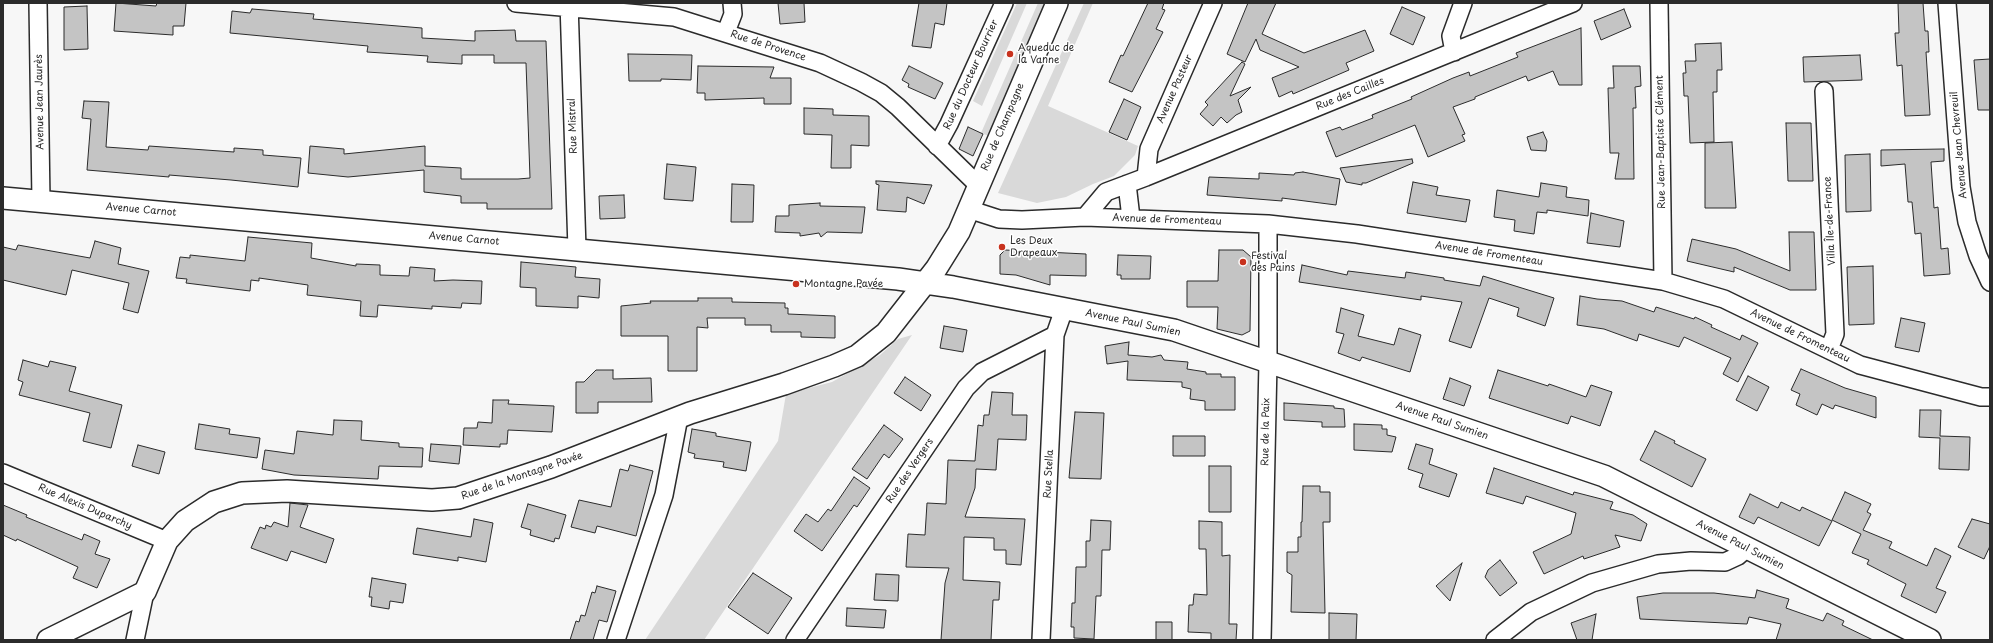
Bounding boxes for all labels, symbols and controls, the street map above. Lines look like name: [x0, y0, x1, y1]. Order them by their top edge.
street label: Rue du Docteur Bourrier: [941, 18, 1001, 132]
street label: Rue de Provence: [729, 28, 807, 64]
place label: Aqueduc de la Vanne: [1018, 42, 1074, 66]
marker: Aqueduc de la Vanne: [1005, 49, 1015, 59]
street label: Avenue Pasteur: [1155, 53, 1195, 125]
street label: Avenue Jean Jaurès: [33, 54, 47, 150]
street label: Rue des Cailles: [1314, 75, 1386, 113]
street label: Rue Jean-Baptiste Clément: [1654, 75, 1668, 209]
street label: Rue de Champagne: [979, 81, 1027, 173]
street label: Avenue Jean Chevreuil: [1948, 91, 1970, 199]
street label: Rue Mistral: [566, 98, 580, 154]
street label: Villa Île-de-France: [1822, 176, 1838, 266]
street label: Avenue Carnot: [105, 201, 177, 219]
street label: Avenue de Fromenteau: [1112, 212, 1222, 228]
street label: Avenue Carnot: [428, 230, 500, 248]
place label: Les Deux Drapeaux: [1010, 235, 1057, 258]
street label: Avenue de Fromenteau: [1434, 240, 1544, 268]
marker: Les Deux Drapeaux: [997, 242, 1007, 252]
place label: Festival des Pains: [1251, 250, 1295, 274]
marker: Festival des Pains: [1238, 257, 1248, 267]
place label: Montagne Pavée: [804, 278, 883, 290]
marker: Montagne Pavée: [791, 279, 801, 289]
street label: Avenue Paul Sumien: [1084, 307, 1182, 339]
street label: Avenue de Fromenteau: [1748, 307, 1852, 365]
street label: Rue de la Paix: [1259, 398, 1273, 466]
street label: Avenue Paul Sumien: [1394, 400, 1490, 442]
street label: Rue des Vergers: [884, 436, 936, 506]
street label: Rue Stella: [1042, 449, 1056, 499]
street label: Rue de la Montagne Pavée: [460, 450, 584, 502]
street label: Rue Alexis Duparchy: [36, 482, 134, 532]
street label: Avenue Paul Sumien: [1694, 518, 1786, 572]

